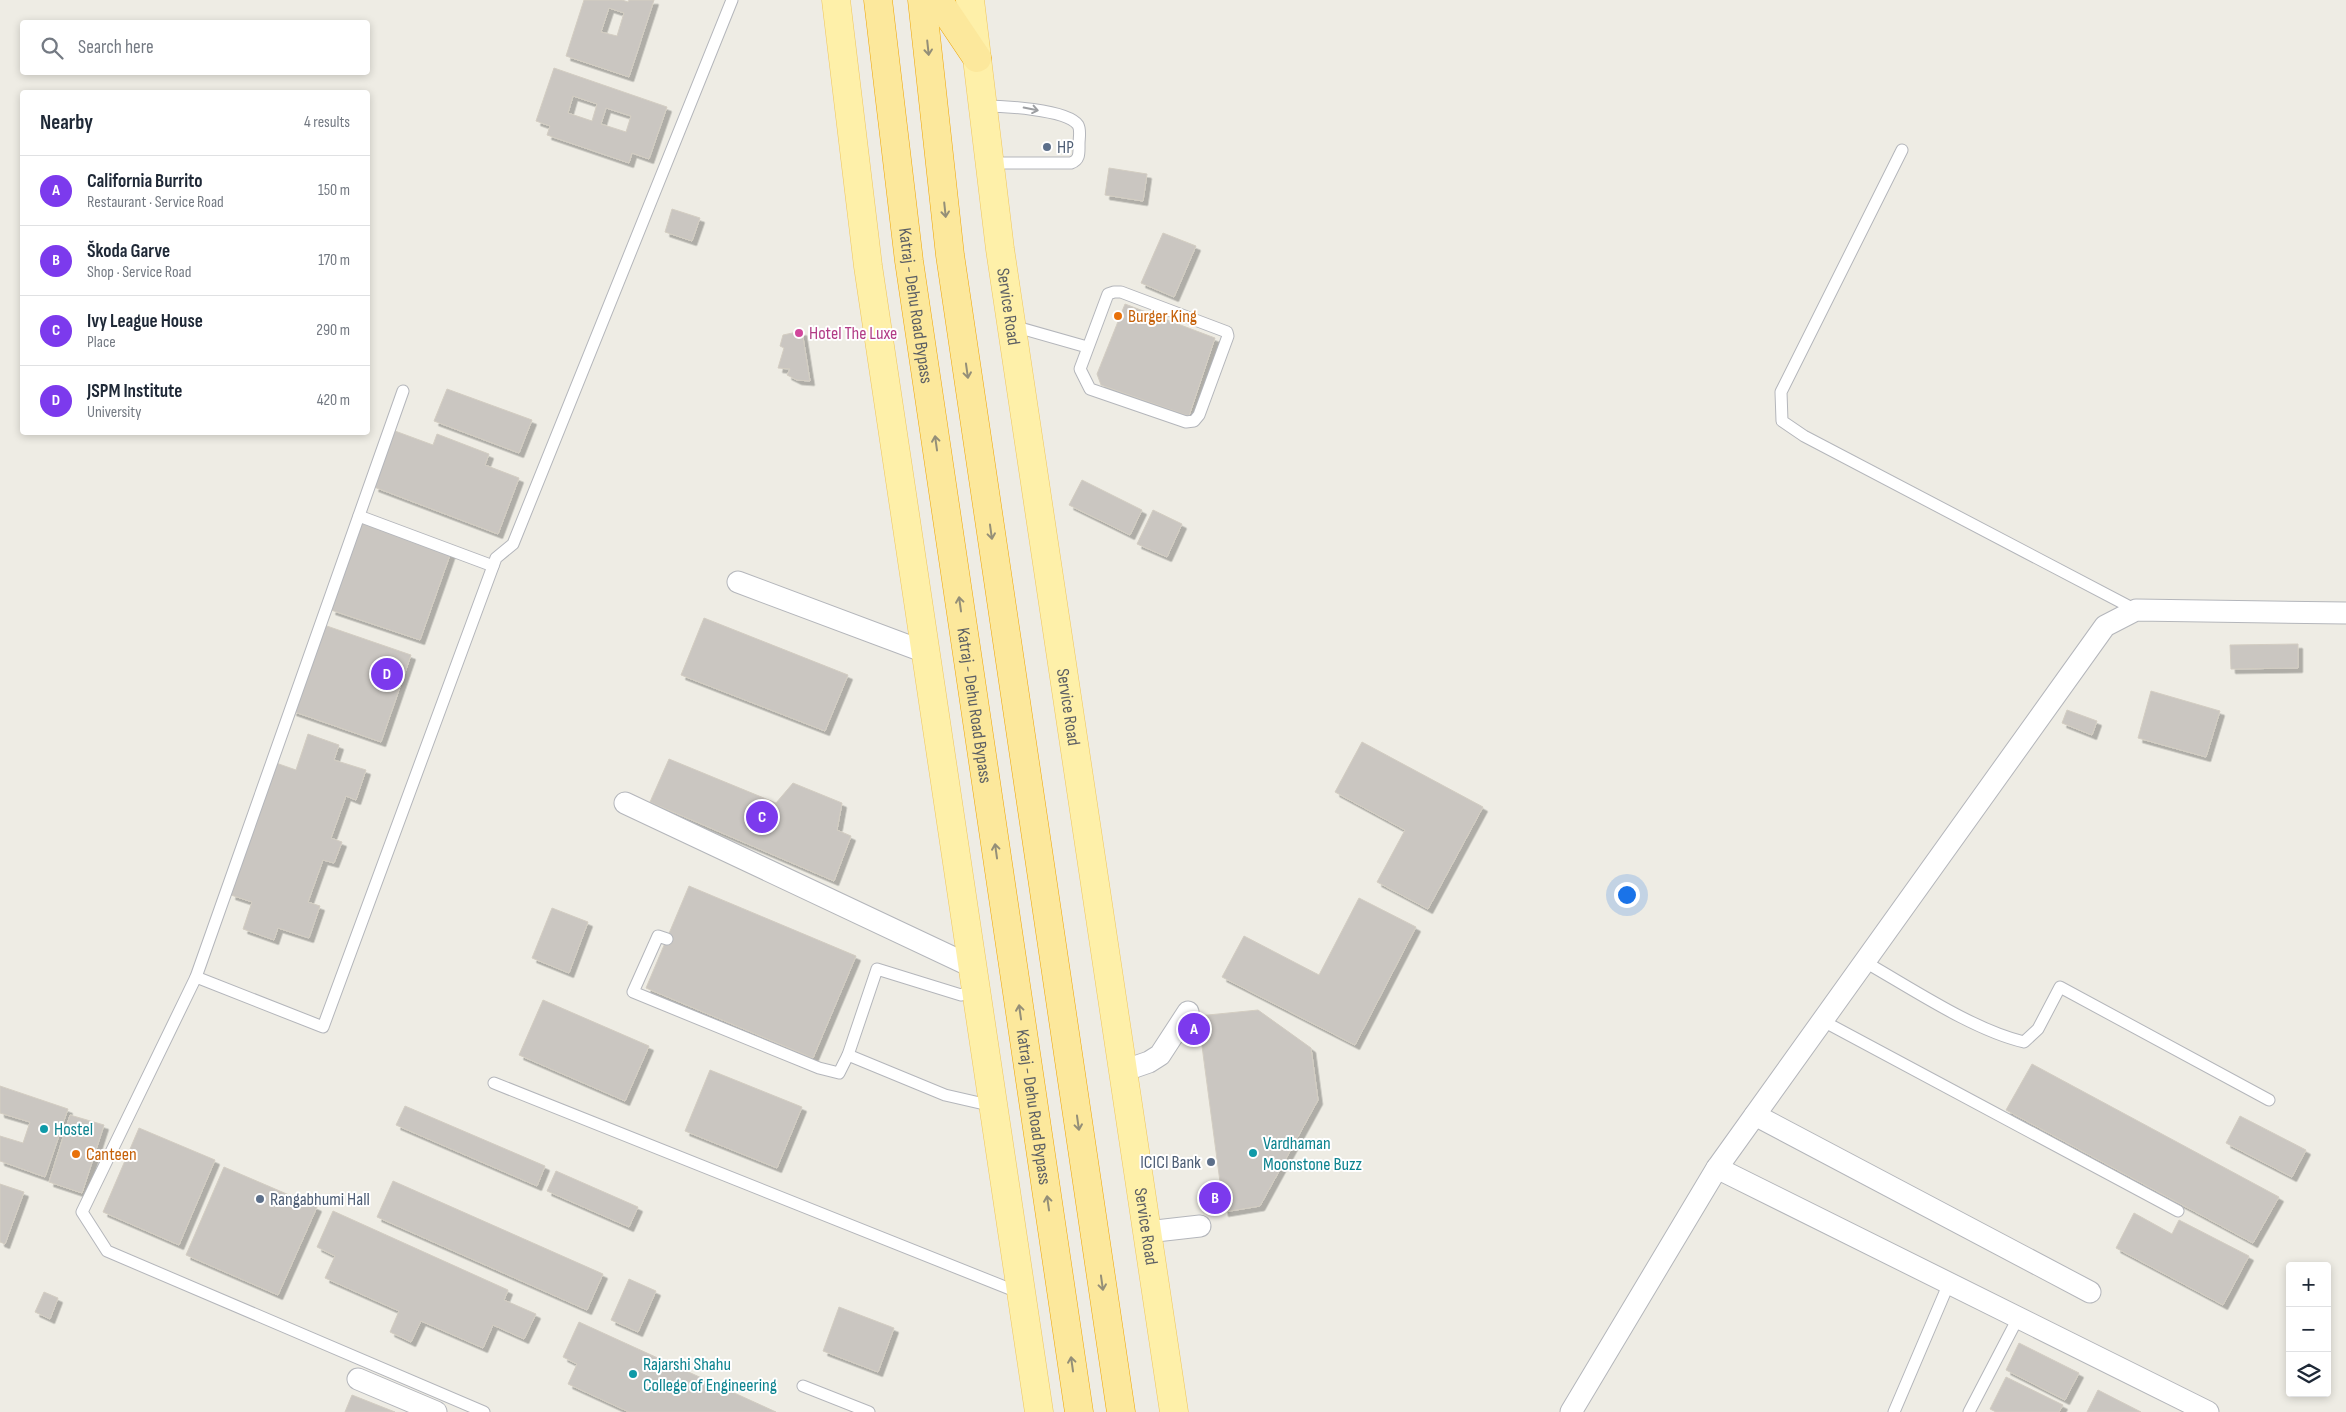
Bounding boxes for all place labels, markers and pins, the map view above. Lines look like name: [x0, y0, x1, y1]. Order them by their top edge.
place label: HP: [1057, 137, 1074, 158]
marker: HP: [1041, 141, 1053, 153]
place label: Burger King: [1128, 306, 1197, 327]
marker: Burger King: [1112, 310, 1124, 322]
place label: Hotel The Luxe: [809, 323, 897, 344]
marker: Hotel The Luxe: [793, 327, 805, 339]
pin: D: [371, 655, 403, 693]
pin: C: [746, 798, 778, 836]
pin: A: [1178, 1010, 1210, 1048]
place label: Hostel: [54, 1119, 93, 1140]
marker: Hostel: [38, 1123, 50, 1135]
place label: Vardhaman Moonstone Buzz: [1263, 1133, 1362, 1175]
place label: Canteen: [86, 1144, 137, 1165]
marker: Vardhaman Moonstone Buzz: [1247, 1147, 1259, 1159]
marker: Canteen: [70, 1148, 82, 1160]
place label: ICICI Bank: [1140, 1152, 1201, 1173]
marker: ICICI Bank: [1205, 1156, 1217, 1168]
pin: B: [1199, 1179, 1231, 1217]
place label: Rangabhumi Hall: [270, 1189, 370, 1210]
marker: Rangabhumi Hall: [254, 1193, 266, 1205]
place label: Rajarshi Shahu College of Engineering: [643, 1354, 777, 1396]
marker: Rajarshi Shahu College of Engineering: [627, 1368, 639, 1380]

